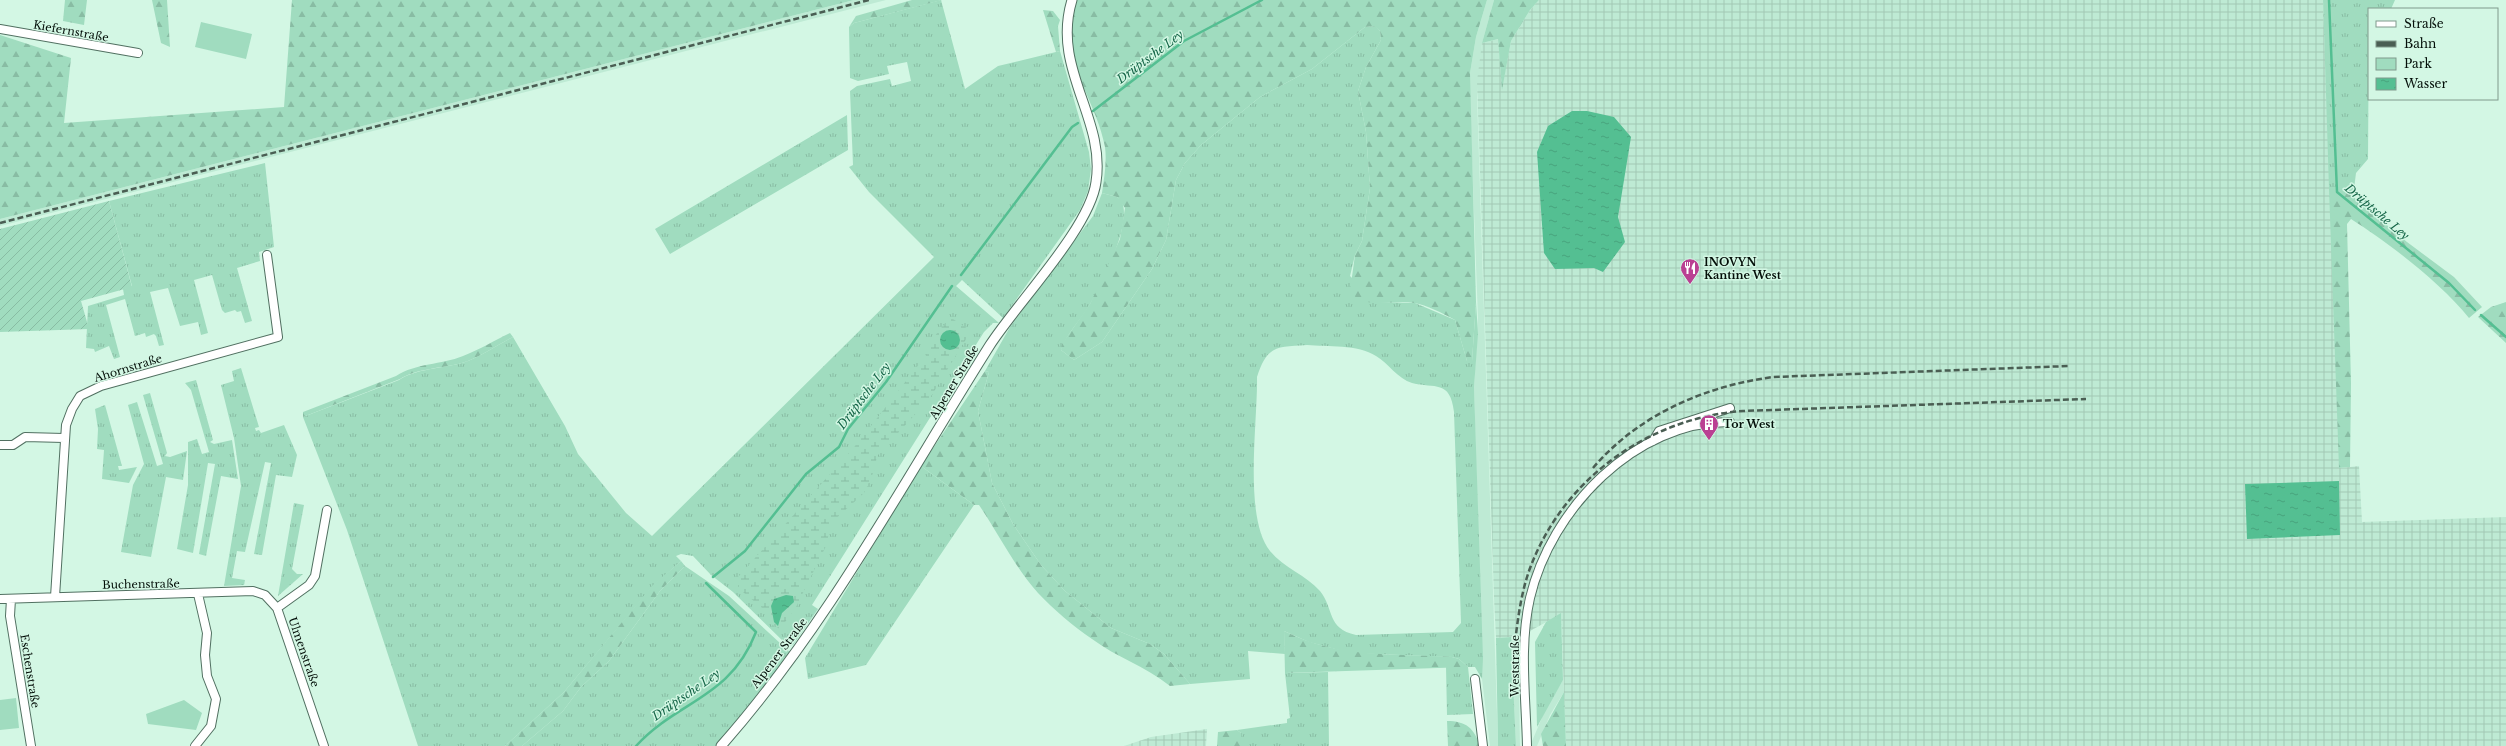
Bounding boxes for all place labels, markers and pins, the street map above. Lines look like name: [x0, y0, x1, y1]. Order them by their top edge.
place label: INOVYN Kantine West: [1704, 255, 1782, 282]
restaurant icon: INOVYN Kantine West: [1679, 257, 1701, 285]
building icon: Tor West: [1698, 413, 1720, 441]
place label: Tor West: [1723, 417, 1775, 431]

